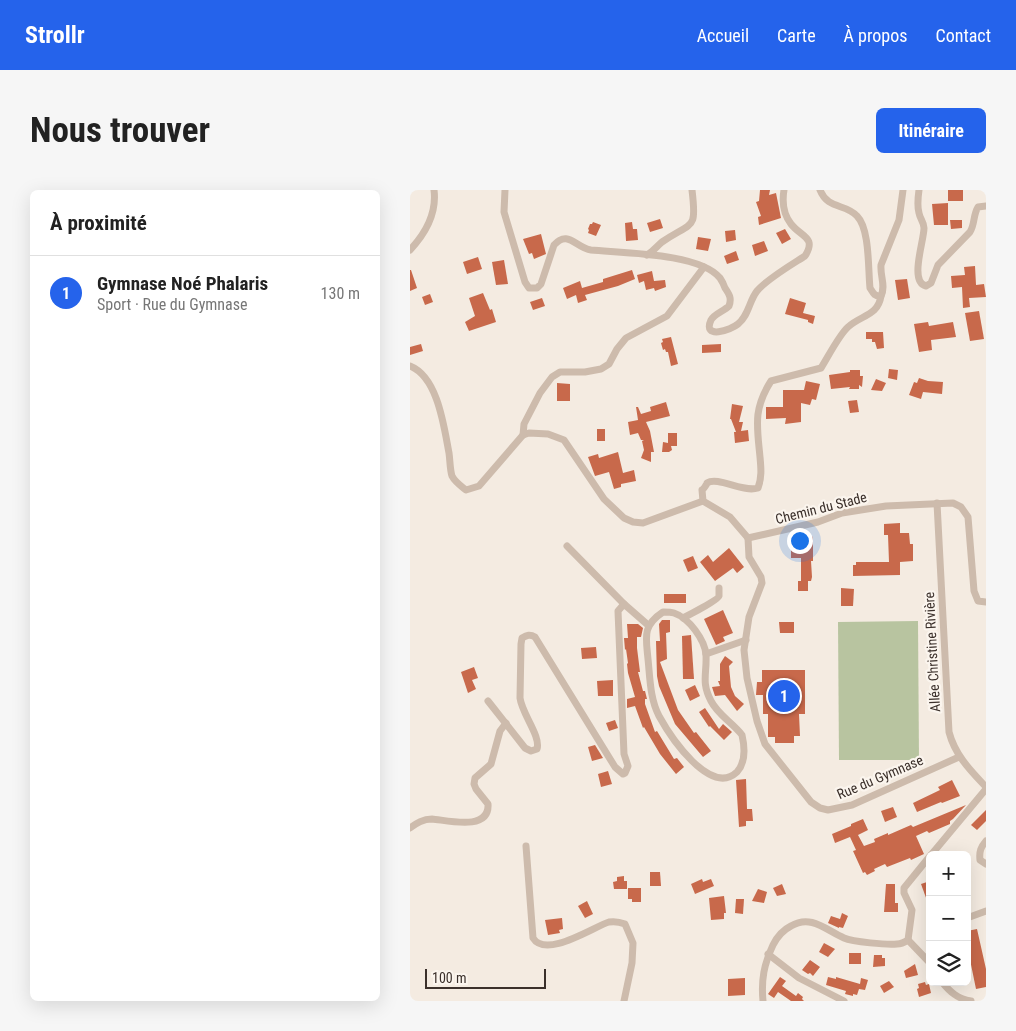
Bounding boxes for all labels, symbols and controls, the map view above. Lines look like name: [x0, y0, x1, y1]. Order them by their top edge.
text: Strollr: [25, 21, 85, 49]
text: Accueil: [697, 25, 749, 46]
text: Carte: [777, 25, 816, 46]
text: À propos: [844, 25, 907, 46]
text: Contact: [935, 25, 991, 46]
button: Itinéraire: [876, 108, 986, 153]
text: Nous trouver: [30, 110, 210, 151]
text: À proximité: [50, 211, 147, 235]
text: Gymnase Noé Phalaris: [97, 272, 268, 295]
text: 1: [62, 284, 70, 303]
text: 130 m: [321, 284, 360, 303]
text: Sport · Rue du Gymnase: [97, 295, 248, 314]
street label: Chemin du Stade: [774, 489, 869, 527]
your location: [787, 528, 813, 554]
street label: Allée Christine Rivière: [921, 591, 943, 713]
pin: 1: [768, 677, 800, 715]
street label: Rue du Gymnase: [835, 751, 926, 802]
map controls: [926, 851, 971, 986]
button: +: [926, 851, 971, 896]
button: −: [926, 896, 971, 941]
button: layers: [926, 941, 971, 986]
scale bar: [425, 966, 546, 989]
text: 100 m: [432, 970, 467, 986]

